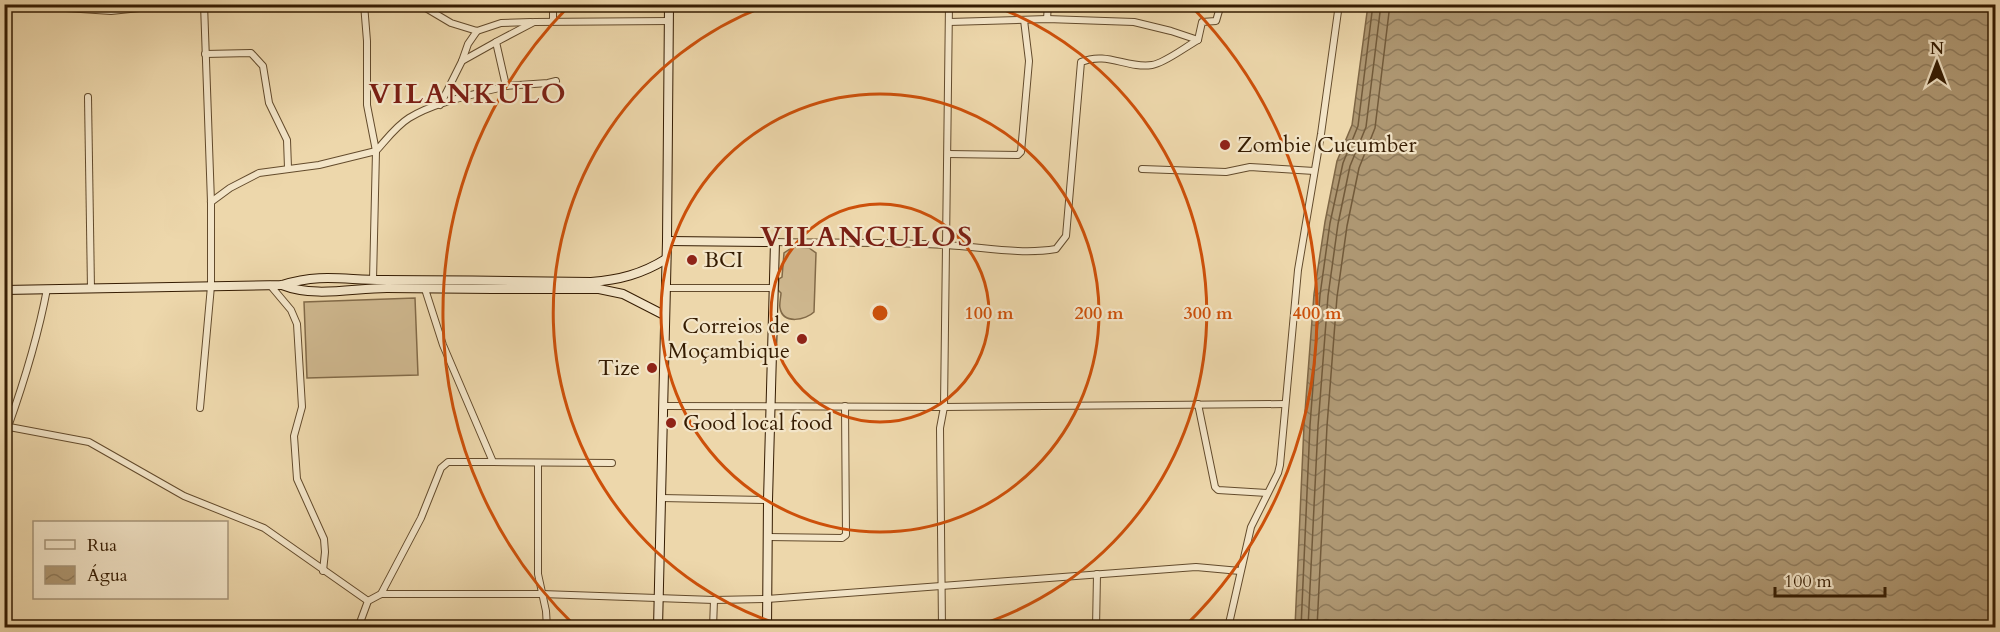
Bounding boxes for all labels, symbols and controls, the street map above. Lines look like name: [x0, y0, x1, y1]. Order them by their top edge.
north arrow: [1907, 33, 1967, 93]
text: N: [1930, 38, 1944, 60]
district label: VILANKULO: [369, 75, 567, 113]
place label: Zombie Cucumber: [1237, 130, 1417, 160]
marker: Zombie Cucumber: [1218, 138, 1232, 152]
district label: VILANCULOS: [760, 218, 974, 256]
place label: BCI: [704, 245, 743, 275]
marker: BCI: [685, 253, 699, 267]
text: 100 m: [964, 301, 1014, 326]
text: 200 m: [1074, 301, 1124, 326]
text: 300 m: [1183, 301, 1233, 326]
text: 400 m: [1292, 301, 1342, 326]
centre of rings: [870, 303, 890, 323]
place label: Correios de Moçambique: [667, 311, 790, 366]
marker: Correios de Moçambique: [795, 332, 809, 346]
place label: Tize: [598, 353, 640, 383]
marker: Tize: [645, 361, 659, 375]
place label: Good local food: [683, 408, 833, 438]
marker: Good local food: [664, 416, 678, 430]
legend: [33, 521, 228, 599]
text: Rua: [87, 533, 117, 558]
scale bar: [1775, 560, 1884, 598]
text: Água: [87, 563, 128, 588]
text: 100 m: [1784, 569, 1832, 594]

